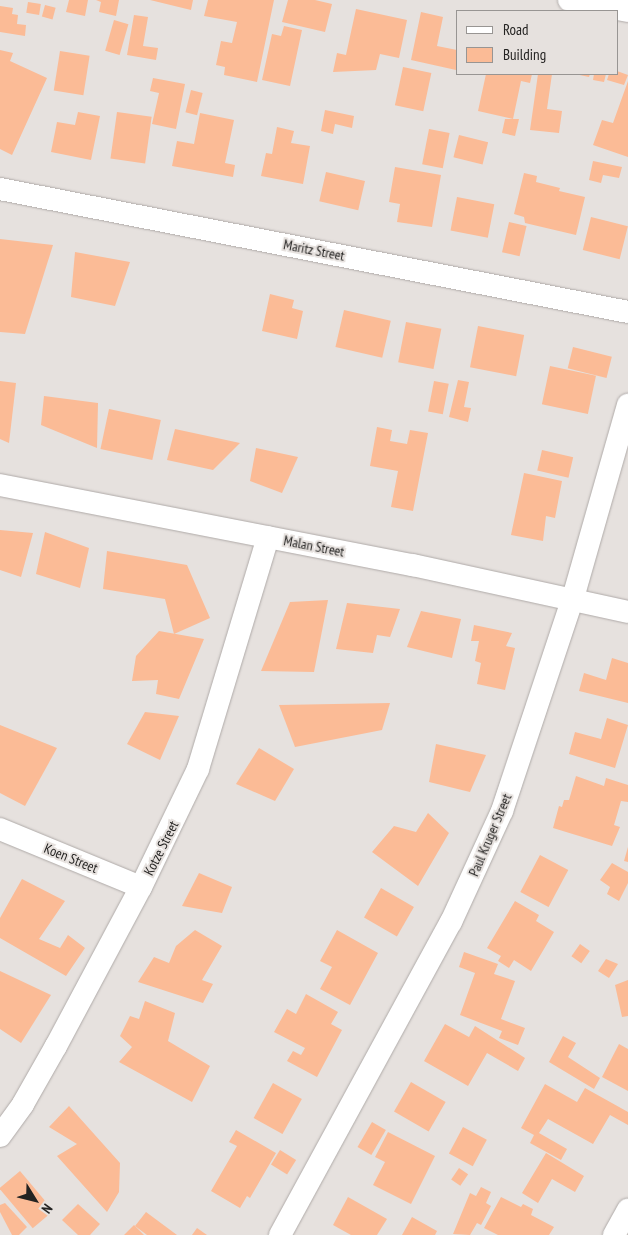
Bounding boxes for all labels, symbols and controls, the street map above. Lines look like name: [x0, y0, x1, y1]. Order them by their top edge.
legend: [456, 10, 618, 75]
text: Road: [503, 20, 529, 39]
text: Building: [503, 45, 546, 64]
street label: Maritz Street: [282, 236, 346, 264]
street label: Malan Street: [282, 532, 346, 560]
street label: Paul Kruger Street: [465, 791, 515, 879]
street label: Kotze Street: [140, 818, 182, 878]
street label: Koen Street: [42, 840, 100, 876]
north arrow: [10, 1175, 60, 1225]
text: N: [38, 1200, 57, 1217]

